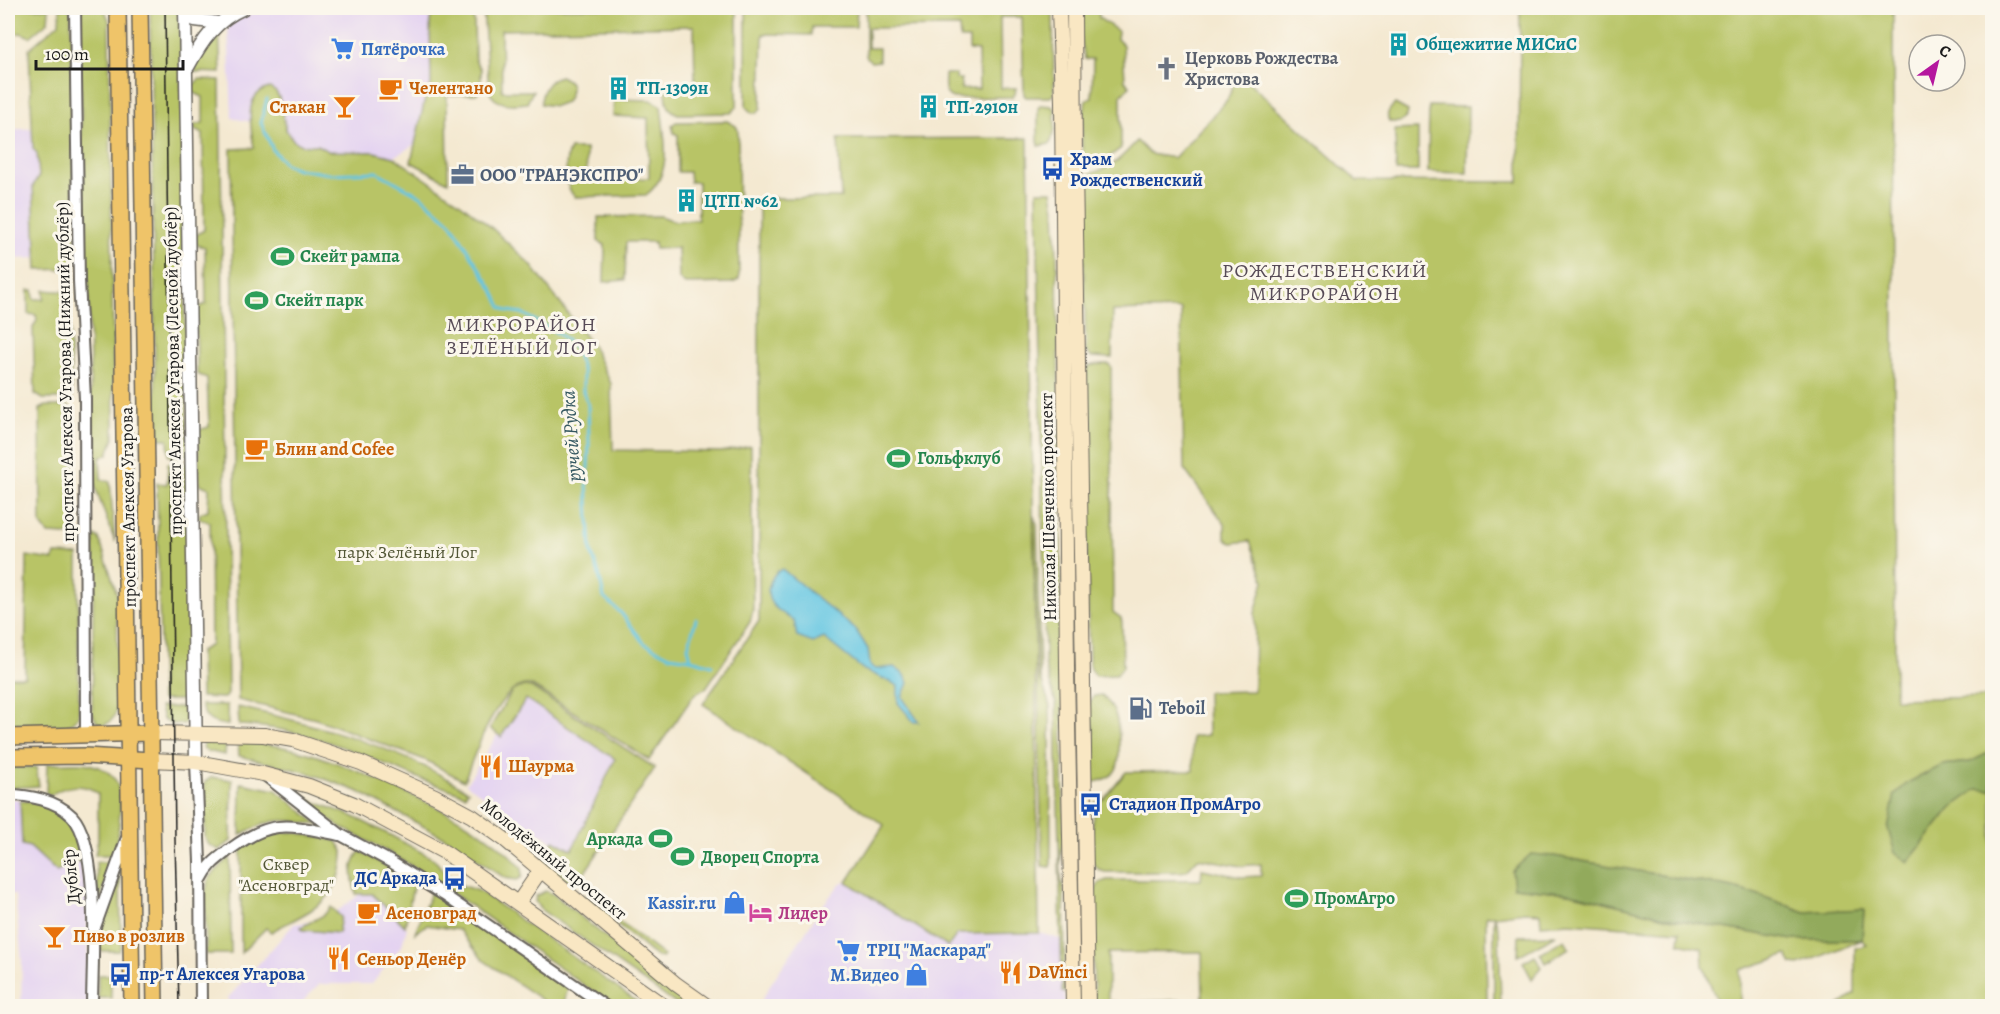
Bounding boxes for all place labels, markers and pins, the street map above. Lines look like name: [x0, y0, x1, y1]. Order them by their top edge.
building icon: Общежитие МИСиС: [1385, 31, 1411, 57]
place label: Общежитие МИСиС: [1416, 32, 1577, 56]
supermarket icon: Пятёрочка: [330, 36, 356, 62]
place label: Пятёрочка: [361, 37, 446, 61]
place label: Церковь Рождества Христова: [1185, 46, 1339, 91]
church icon: Церковь Рождества Христова: [1154, 55, 1180, 81]
cafe icon: Челентано: [378, 75, 404, 101]
building icon: ТП-1309н: [606, 75, 632, 101]
place label: Челентано: [409, 76, 493, 100]
place label: ТП-1309н: [637, 76, 708, 100]
bar icon: Стакан: [331, 94, 357, 120]
building icon: ТП-2910н: [915, 94, 941, 120]
place label: Стакан: [270, 95, 326, 119]
place label: ТП-2910н: [946, 95, 1018, 119]
place label: Храм Рождественский: [1070, 147, 1203, 192]
bus stop icon: Храм Рождественский: [1039, 156, 1065, 182]
office icon: ООО "ГРАНЭКСПРО": [449, 162, 475, 188]
place label: ООО "ГРАНЭКСПРО": [480, 163, 644, 187]
building icon: ЦТП №62: [673, 188, 699, 214]
place label: ЦТП №62: [704, 189, 778, 213]
sports icon: Скейт рампа: [269, 243, 295, 269]
place label: Скейт рампа: [300, 244, 400, 268]
sports icon: Скейт парк: [244, 287, 270, 313]
place label: Скейт парк: [275, 288, 364, 312]
cafe icon: Блин and Cofee: [244, 436, 270, 462]
place label: Блин and Cofee: [275, 437, 394, 461]
sports icon: Гольфклуб: [886, 445, 912, 471]
place label: Гольфклуб: [917, 446, 1001, 470]
fuel station icon: Teboil: [1128, 695, 1154, 721]
place label: Teboil: [1159, 696, 1205, 720]
restaurant icon: Шаурма: [477, 753, 503, 779]
place label: Шаурма: [508, 754, 575, 778]
bus stop icon: Стадион ПромАгро: [1078, 791, 1104, 817]
place label: Стадион ПромАгро: [1109, 792, 1261, 816]
sports icon: Аркада: [648, 826, 674, 852]
place label: Аркада: [586, 827, 643, 851]
sports icon: Дворец Спорта: [670, 844, 696, 870]
place label: Дворец Спорта: [701, 845, 820, 869]
bus stop icon: ДС Аркада: [442, 865, 468, 891]
place label: ДС Аркада: [354, 866, 437, 890]
sports icon: ПромАгро: [1283, 885, 1309, 911]
place label: ПромАгро: [1314, 886, 1395, 910]
shop icon: Kassir.ru: [721, 890, 747, 916]
place label: Kassir.ru: [647, 891, 716, 915]
cafe icon: Асеновград: [355, 900, 381, 926]
hotel icon: Лидер: [747, 900, 773, 926]
place label: Асеновград: [385, 901, 477, 925]
place label: Лидер: [778, 901, 828, 925]
bar icon: Пиво в розлив: [42, 923, 68, 949]
place label: Пиво в розлив: [73, 924, 185, 948]
supermarket icon: ТРЦ "Маскарад": [836, 937, 862, 963]
place label: ТРЦ "Маскарад": [867, 938, 991, 962]
restaurant icon: Сеньор Денёр: [326, 946, 352, 972]
place label: Сеньор Денёр: [357, 947, 466, 971]
restaurant icon: DaVinci: [997, 959, 1023, 985]
place label: DaVinci: [1028, 960, 1087, 984]
bus stop icon: пр-т Алексея Угарова: [108, 961, 134, 987]
place label: пр-т Алексея Угарова: [139, 962, 306, 986]
shop icon: М.Видео: [904, 962, 930, 988]
place label: М.Видео: [830, 963, 899, 987]

